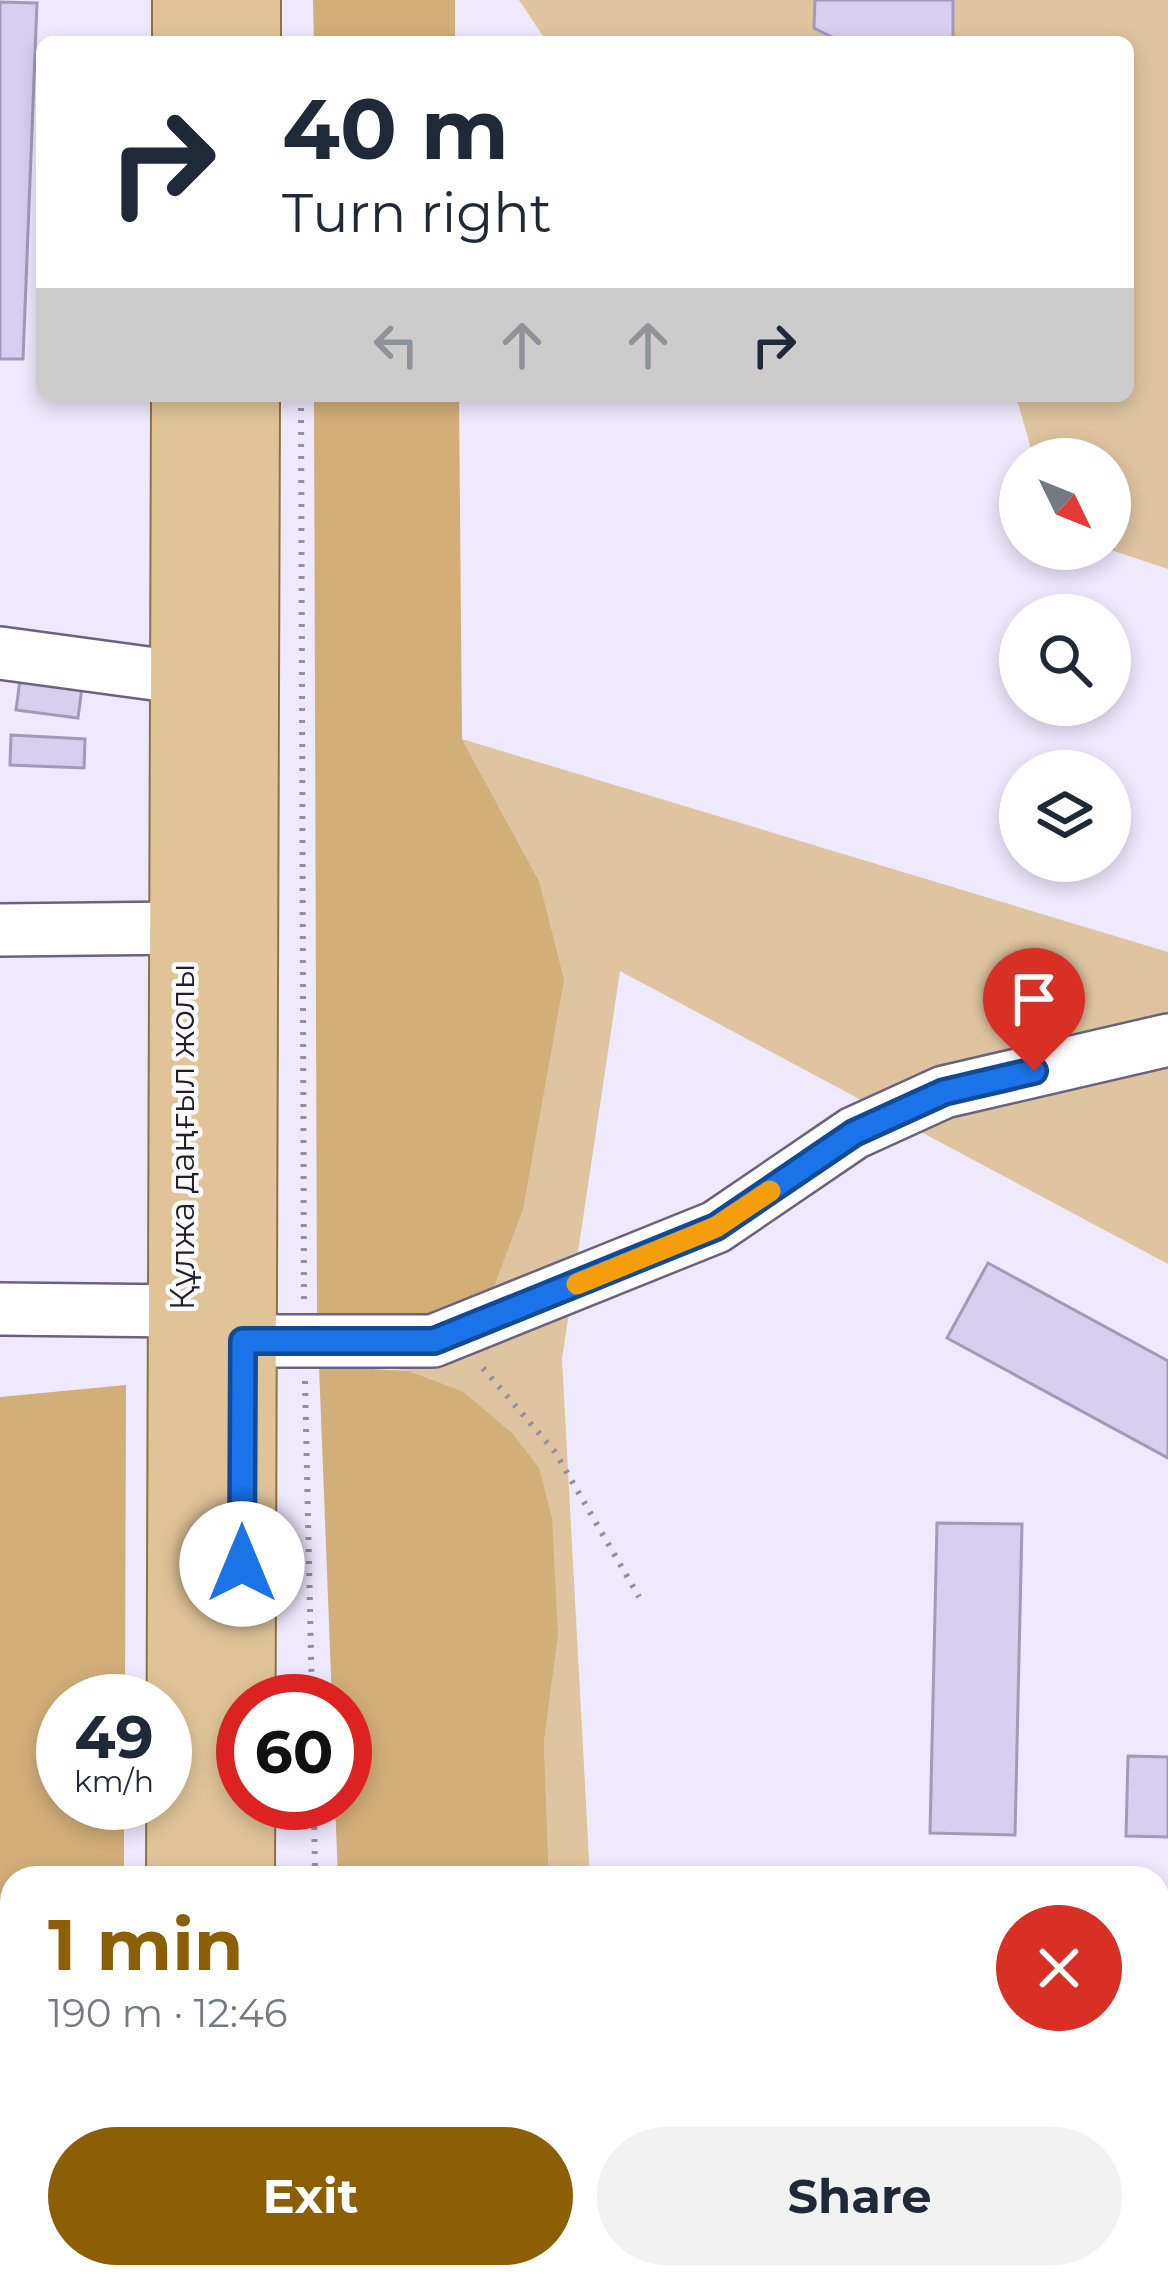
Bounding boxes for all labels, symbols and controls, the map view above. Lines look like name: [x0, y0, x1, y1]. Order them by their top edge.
text: 40 m: [282, 78, 509, 180]
icon: right: [84, 84, 240, 240]
text: Turn right: [282, 180, 552, 246]
icon: left: [363, 312, 429, 378]
icon: ahead: [489, 312, 555, 378]
icon: ahead: [615, 312, 681, 378]
icon: right: [741, 312, 807, 378]
north arrow: [999, 438, 1131, 570]
map controls: [999, 438, 1131, 882]
button: search: [999, 594, 1131, 726]
button: layers: [999, 750, 1131, 882]
pin: [983, 948, 1085, 1071]
street label: Құлжа даңғыл жолы: [162, 963, 202, 1311]
icon: arrive: [1001, 966, 1067, 1032]
position arrow: [179, 1501, 305, 1627]
speed limit sign: 60: [216, 1674, 372, 1830]
text: 49: [74, 1700, 154, 1773]
text: km/h: [74, 1763, 154, 1800]
text: 1 min: [48, 1900, 244, 1988]
button: close: [996, 1905, 1122, 2031]
text: 190 m · 12:46: [48, 1989, 288, 2037]
button: Exit: [48, 2127, 573, 2265]
button: Share: [597, 2127, 1122, 2265]

